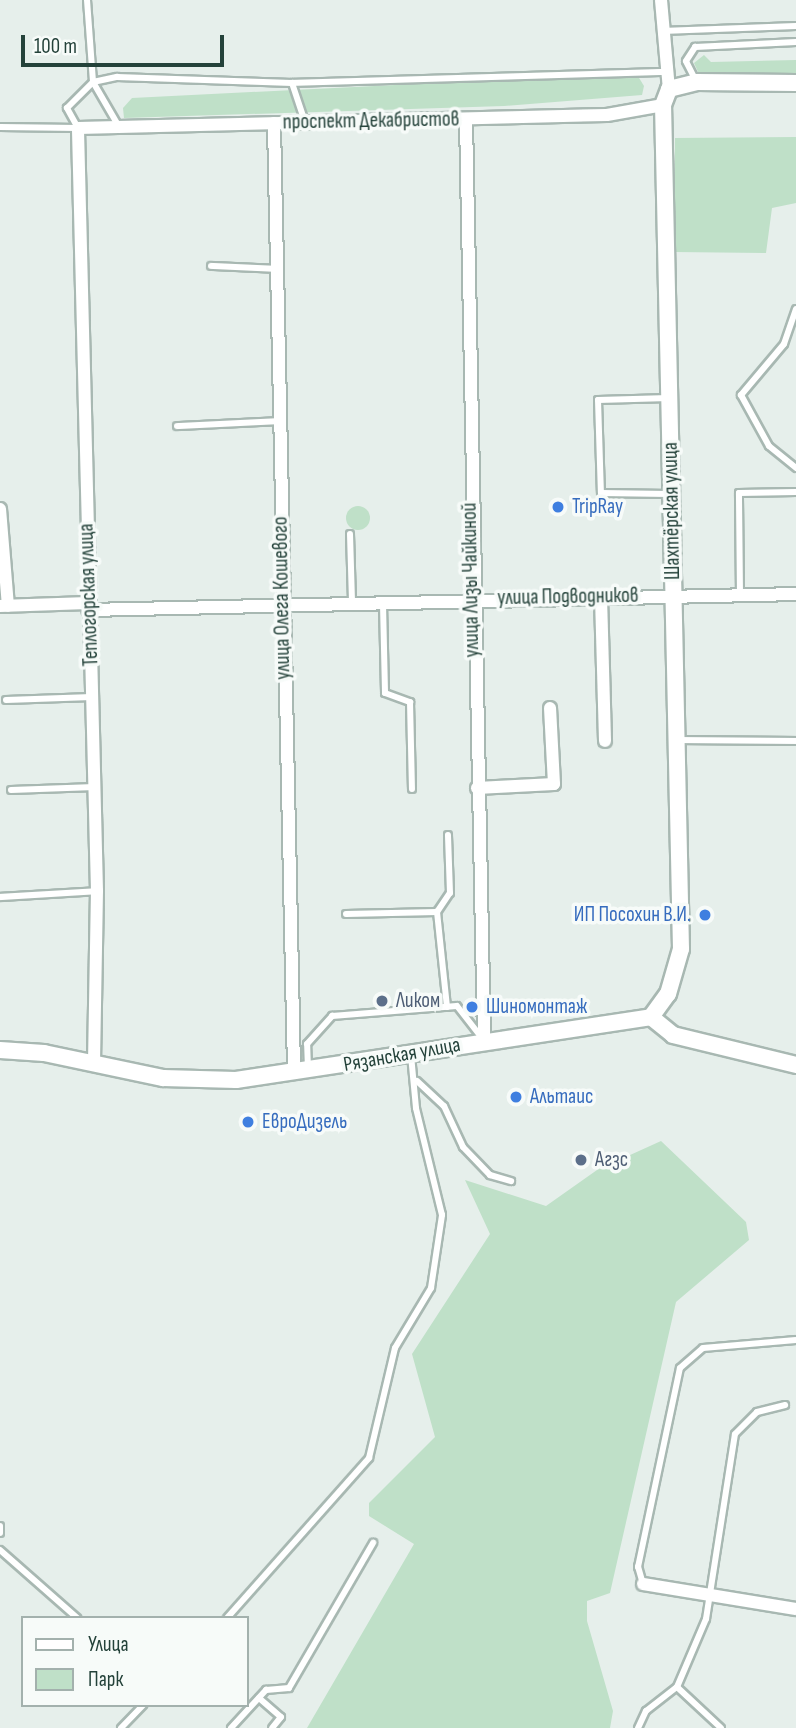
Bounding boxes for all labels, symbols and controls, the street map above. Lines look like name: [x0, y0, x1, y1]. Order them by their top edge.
scale bar: [24, 21, 228, 65]
text: 100 m: [34, 34, 77, 59]
street label: проспект Декабристов: [282, 107, 460, 135]
street label: Шахтёрская улица: [658, 442, 686, 580]
place label: TripRay: [572, 494, 623, 520]
marker: TripRay: [550, 499, 566, 515]
street label: улица Лизы Чайкиной: [457, 502, 485, 658]
street label: улица Олега Кошевого: [268, 516, 296, 680]
street label: Теплогорская улица: [74, 523, 104, 667]
street label: улица Подводников: [497, 583, 639, 611]
place label: ИП Посохин В.И.: [574, 902, 691, 928]
marker: ИП Посохин В.И.: [697, 907, 713, 923]
place label: Ликом: [396, 988, 440, 1014]
marker: Ликом: [374, 993, 390, 1009]
place label: Шиномонтаж: [486, 994, 587, 1020]
marker: Шиномонтаж: [464, 999, 480, 1015]
street label: Рязанская улица: [342, 1032, 462, 1078]
place label: Альтаис: [530, 1084, 593, 1110]
marker: Альтаис: [508, 1089, 524, 1105]
place label: ЕвроДизель: [262, 1109, 347, 1135]
marker: ЕвроДизель: [240, 1114, 256, 1130]
place label: Агзс: [595, 1147, 628, 1173]
marker: Агзс: [573, 1152, 589, 1168]
legend: [21, 1616, 248, 1707]
text: Улица: [88, 1632, 129, 1657]
text: Парк: [88, 1667, 123, 1692]

